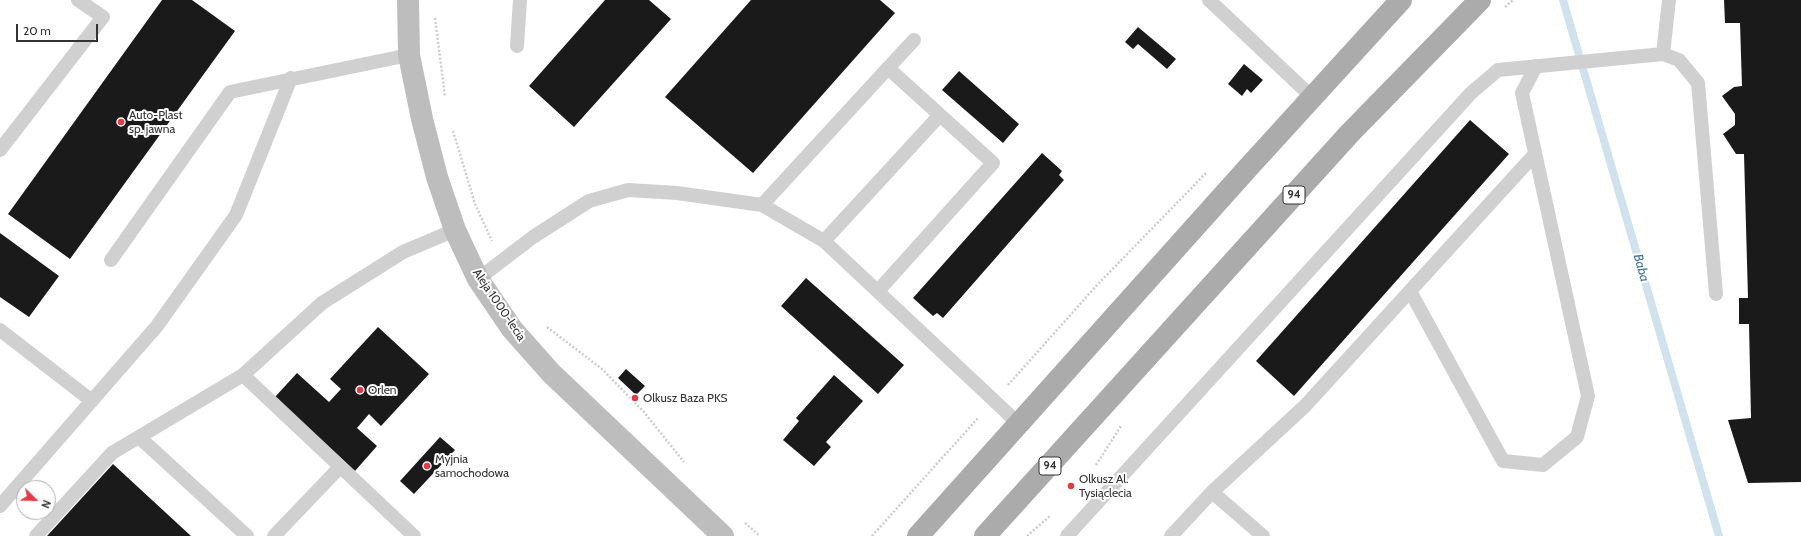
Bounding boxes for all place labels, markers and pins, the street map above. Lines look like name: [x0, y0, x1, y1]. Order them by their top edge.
place label: Auto-Plast sp. jawna: [129, 108, 183, 136]
marker: Auto-Plast sp. jawna: [116, 117, 126, 127]
place label: Orlen: [368, 383, 397, 397]
marker: Orlen: [355, 385, 365, 395]
place label: Olkusz Baza PKS: [643, 391, 728, 405]
marker: Olkusz Baza PKS: [630, 393, 640, 403]
place label: Myjnia samochodowa: [435, 452, 509, 480]
marker: Myjnia samochodowa: [422, 461, 432, 471]
place label: Olkusz Al. Tysiąclecia: [1079, 472, 1132, 500]
marker: Olkusz Al. Tysiąclecia: [1066, 481, 1076, 491]

